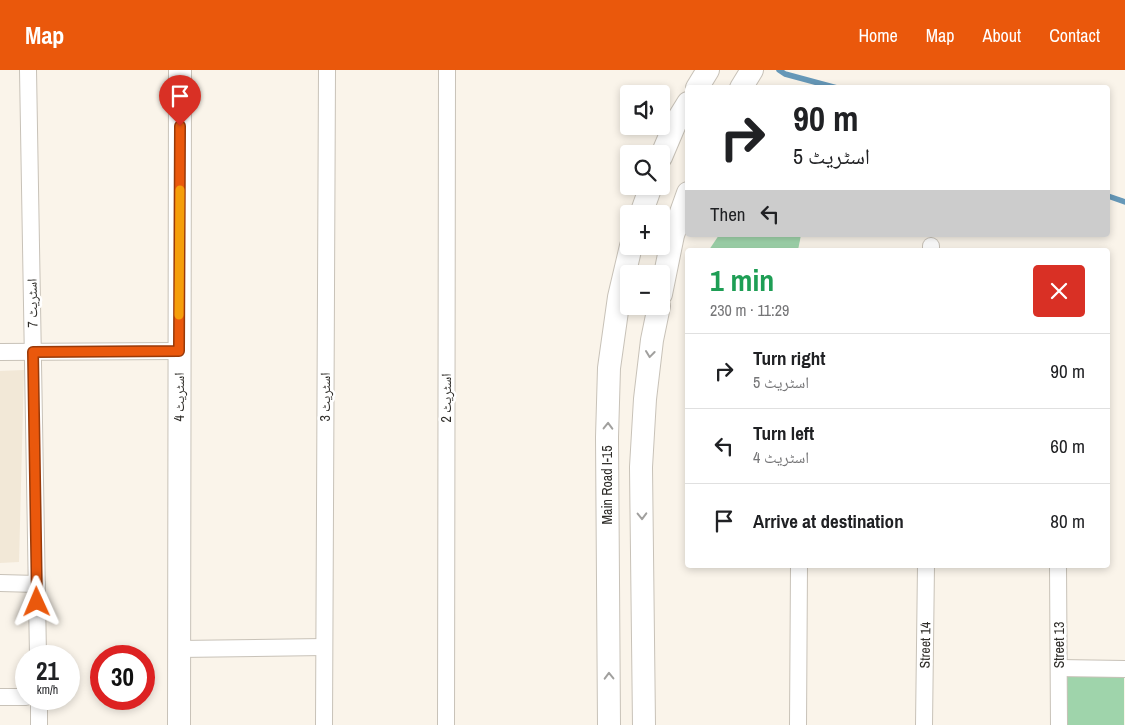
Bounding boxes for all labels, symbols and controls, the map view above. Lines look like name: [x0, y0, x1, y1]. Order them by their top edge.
text: Map: [25, 19, 64, 51]
text: Home: [858, 23, 898, 48]
text: Map: [926, 23, 955, 48]
text: About: [983, 23, 1021, 48]
text: Contact: [1049, 23, 1100, 48]
pin: [159, 75, 201, 126]
icon: arrive: [166, 82, 194, 110]
map controls: [620, 85, 670, 315]
button: sound: [620, 85, 670, 135]
text: 90 m: [793, 95, 858, 142]
icon: right: [710, 105, 775, 170]
text: اسٹریٹ 5: [793, 141, 870, 171]
button: search: [620, 145, 670, 195]
icon: left: [756, 200, 784, 228]
text: Then: [710, 201, 746, 227]
button: +: [620, 205, 670, 255]
text: 1 min: [710, 260, 774, 300]
button: −: [620, 265, 670, 315]
button: close: [1033, 265, 1085, 317]
street label: اسٹریٹ 7: [23, 278, 41, 328]
text: 230 m · 11:29: [710, 299, 789, 321]
text: Turn right: [753, 345, 825, 371]
one-way arrow: [645, 351, 656, 359]
icon: right: [710, 357, 738, 385]
text: 90 m: [1050, 358, 1085, 384]
text: اسٹریٹ 5: [753, 371, 809, 393]
street label: اسٹریٹ 4: [170, 372, 188, 422]
street label: اسٹریٹ 3: [316, 372, 334, 422]
street label: اسٹریٹ 2: [437, 373, 455, 423]
text: Turn left: [753, 420, 814, 446]
one-way arrow: [602, 422, 613, 430]
icon: left: [710, 432, 738, 460]
text: 60 m: [1050, 433, 1085, 459]
street label: Main Road I-15: [598, 445, 616, 525]
text: اسٹریٹ 4: [753, 446, 809, 468]
icon: arrive: [710, 507, 738, 535]
text: Arrive at destination: [753, 508, 904, 534]
text: 80 m: [1050, 508, 1085, 534]
one-way arrow: [637, 513, 647, 521]
position arrow: [10, 575, 62, 627]
street label: Street 14: [916, 621, 934, 668]
street label: Street 13: [1050, 622, 1068, 668]
speed limit sign: 30: [90, 645, 155, 710]
text: 21: [36, 654, 59, 688]
one-way arrow: [604, 672, 614, 680]
text: km/h: [37, 682, 58, 698]

